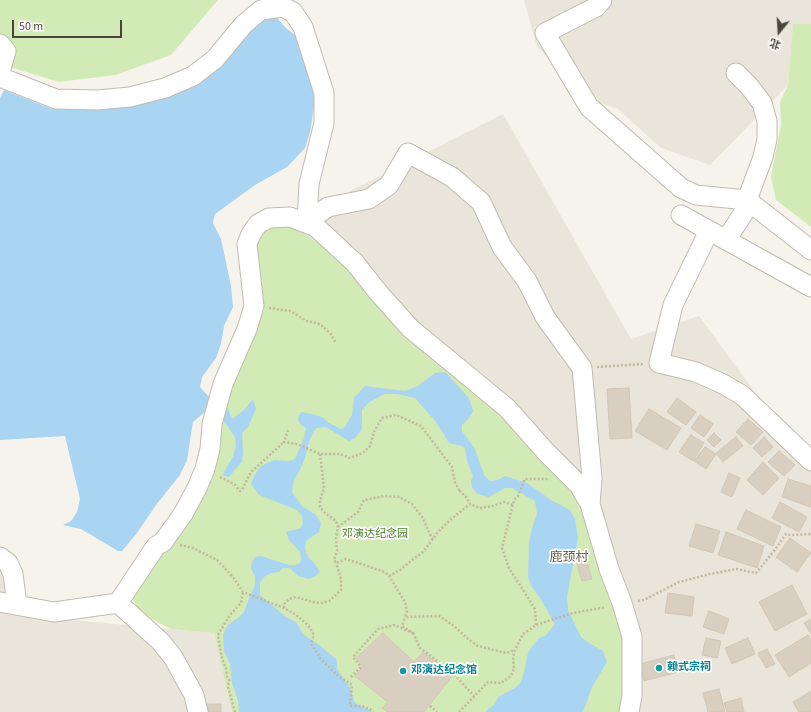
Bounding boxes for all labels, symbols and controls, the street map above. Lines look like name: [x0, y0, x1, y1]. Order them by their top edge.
scale bar: [14, 12, 124, 38]
north arrow: [759, 12, 799, 52]
text: 50 m: [19, 18, 43, 35]
text: 北: [768, 35, 783, 53]
park label: 邓演达纪念园: [342, 528, 408, 542]
district label: 鹿颈村: [550, 550, 588, 566]
place label: 赖式宗祠: [667, 661, 711, 675]
marker: 赖式宗祠: [654, 663, 664, 673]
place label: 邓演达纪念馆: [411, 664, 477, 678]
marker: 邓演达纪念馆: [398, 666, 408, 676]

